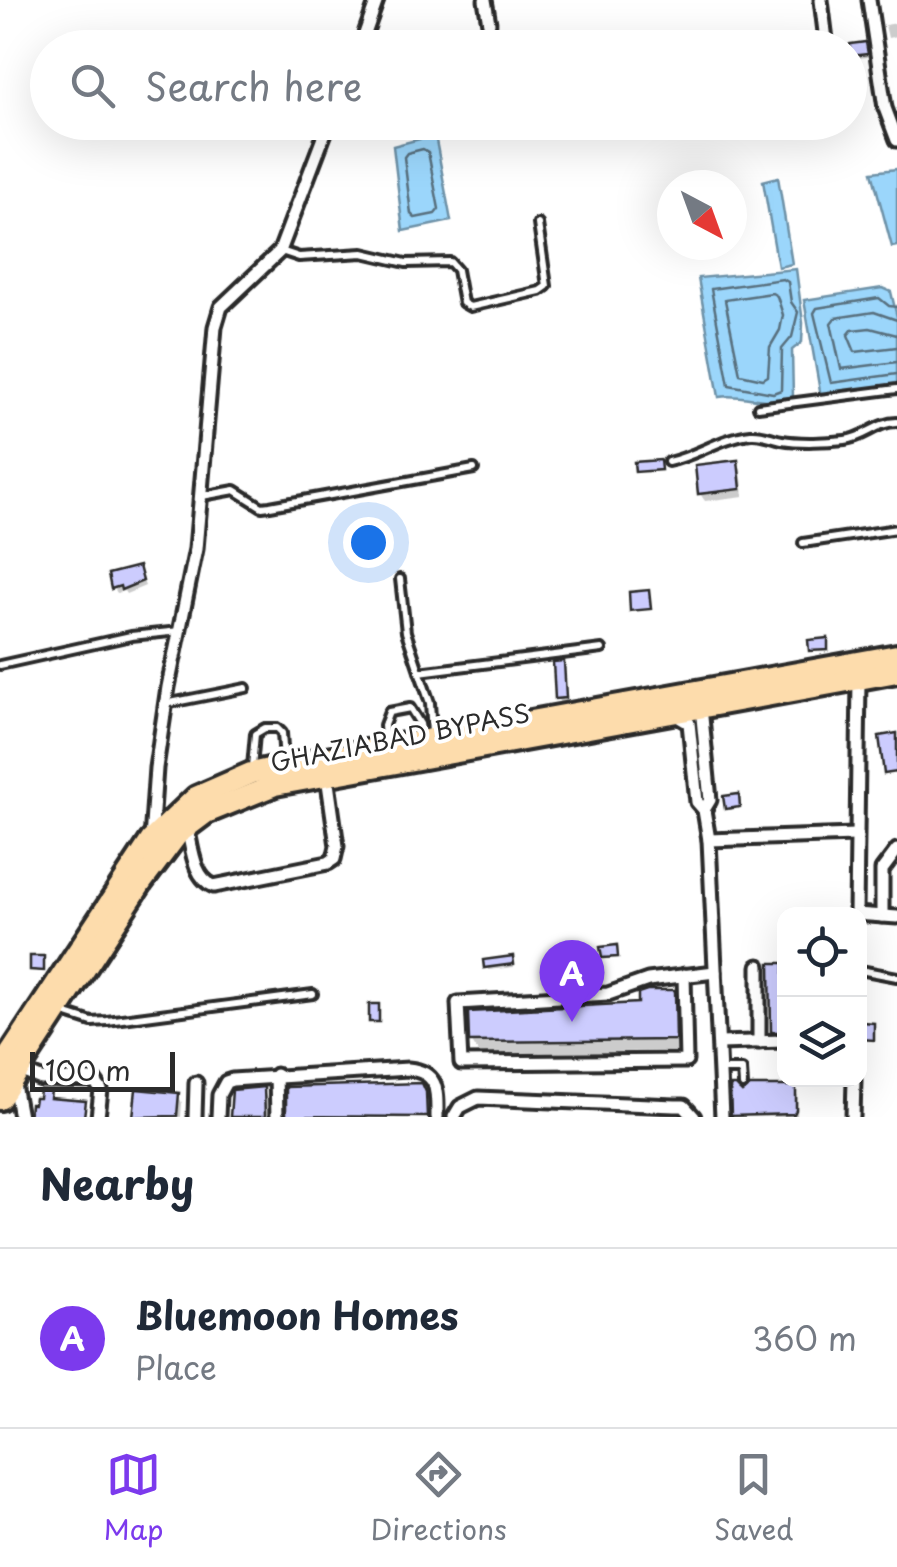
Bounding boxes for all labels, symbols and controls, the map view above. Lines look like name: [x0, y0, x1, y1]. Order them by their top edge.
search box: [30, 30, 867, 140]
text: Search here: [145, 57, 362, 114]
icon: search: [65, 58, 120, 113]
north arrow: [657, 170, 747, 260]
your location: [343, 517, 394, 568]
street label: GHAZIABAD BYPASS: [267, 693, 533, 781]
map controls: [777, 907, 867, 1087]
button: locate: [777, 907, 867, 997]
pin: A: [540, 940, 604, 1022]
button: layers: [777, 997, 867, 1087]
scale bar: [30, 1047, 175, 1092]
text: 100 m: [45, 1048, 131, 1091]
text: Nearby: [40, 1151, 194, 1214]
text: Bluemoon Homes: [135, 1286, 459, 1343]
text: A: [60, 1314, 85, 1362]
text: 360 m: [752, 1314, 857, 1362]
text: Place: [135, 1343, 217, 1391]
tab: Map: [104, 1447, 163, 1550]
tab: Directions: [371, 1447, 507, 1550]
tab: Saved: [714, 1447, 793, 1550]

